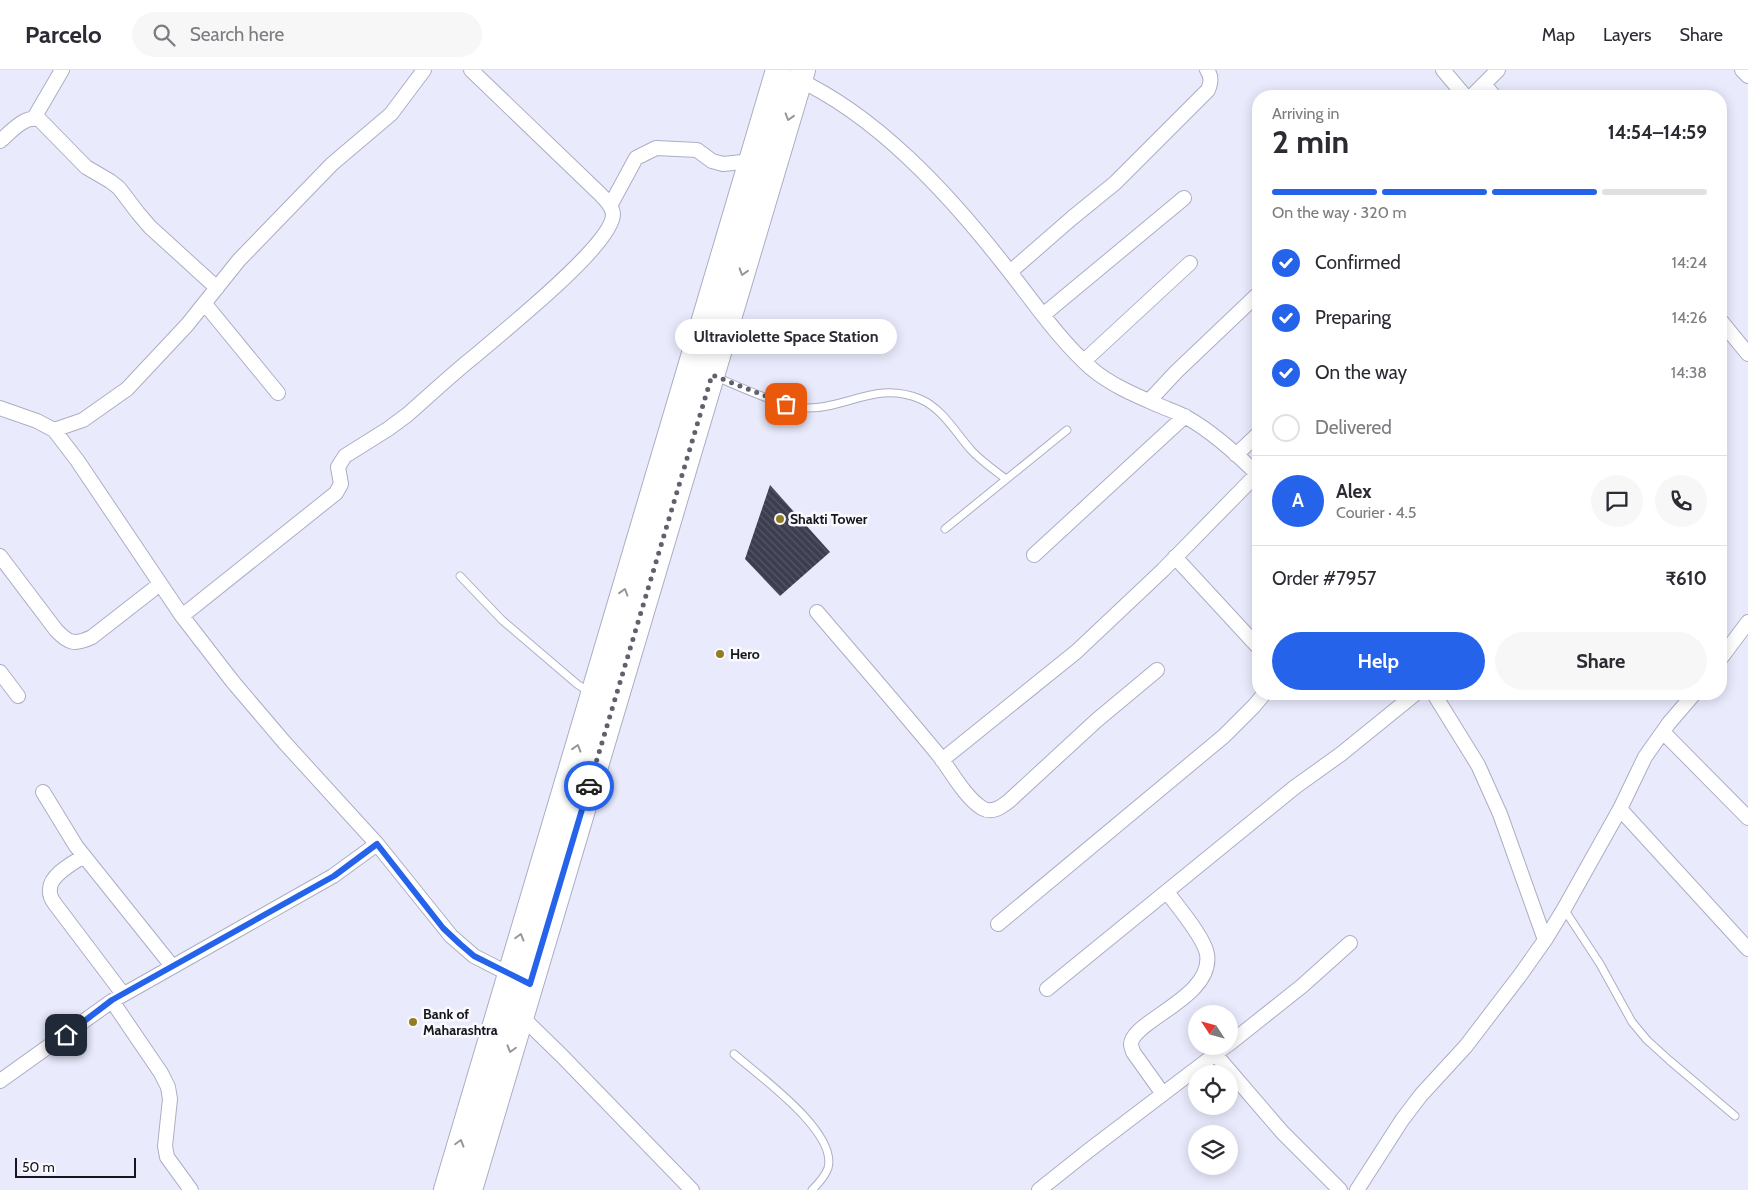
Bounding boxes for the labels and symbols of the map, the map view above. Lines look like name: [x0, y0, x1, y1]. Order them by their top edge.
one-way arrow: [785, 112, 795, 120]
one-way arrow: [738, 268, 748, 276]
callout: Ultraviolette Space Station: [675, 319, 897, 354]
pin: [765, 383, 807, 425]
place label: Shakti Tower: [790, 510, 868, 528]
marker: Shakti Tower: [774, 513, 786, 525]
one-way arrow: [618, 588, 628, 597]
place label: Hero: [730, 645, 760, 663]
marker: Hero: [714, 648, 726, 660]
one-way arrow: [572, 744, 582, 752]
courier: [564, 761, 614, 811]
one-way arrow: [515, 933, 525, 942]
place label: Bank of Maharashtra: [423, 1005, 498, 1039]
north arrow: [1188, 1005, 1238, 1055]
pin: [45, 1014, 87, 1056]
marker: Bank of Maharashtra: [407, 1016, 419, 1028]
one-way arrow: [507, 1044, 517, 1052]
one-way arrow: [454, 1140, 464, 1148]
scale bar: [15, 1155, 136, 1178]

